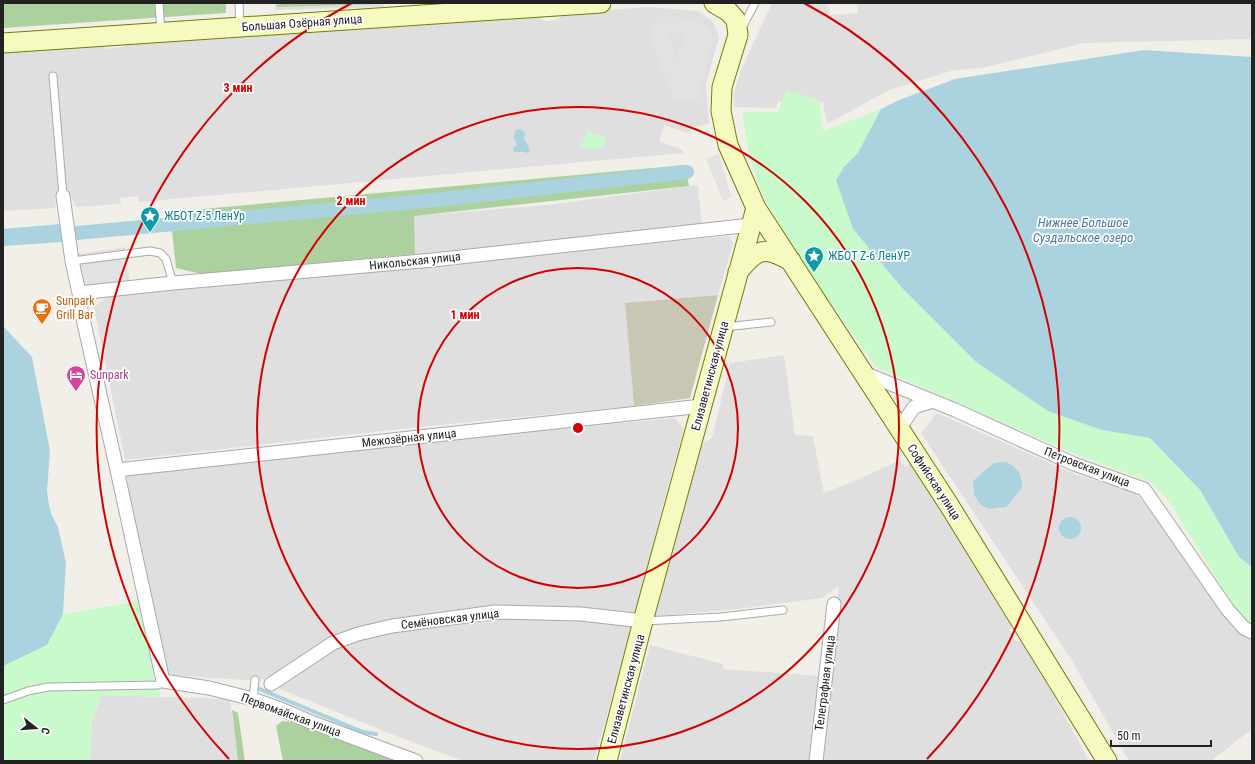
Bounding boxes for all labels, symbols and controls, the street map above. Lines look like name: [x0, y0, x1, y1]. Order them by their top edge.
street label: Большая Озёрная улица: [241, 12, 363, 34]
text: 3 мин: [224, 81, 252, 95]
text: 2 мин: [337, 194, 365, 208]
place icon: ЖБОТ Z-5 ЛенУр: [139, 205, 161, 233]
place label: ЖБОТ Z-5 ЛенУр: [164, 209, 245, 223]
water label: Нижнее Большое Суздальское озеро: [1033, 215, 1133, 245]
place icon: ЖБОТ Z-6 ЛенУР: [803, 245, 825, 273]
street label: Никольская улица: [369, 249, 462, 273]
place label: ЖБОТ Z-6 ЛенУР: [828, 249, 911, 263]
place label: Sunpark Grill Bar: [56, 294, 95, 322]
cafe icon: Sunpark Grill Bar: [31, 297, 53, 325]
text: 1 мин: [451, 308, 479, 322]
street label: Елизаветинская улица: [689, 319, 731, 432]
hotel icon: Sunpark: [65, 364, 87, 392]
place label: Sunpark: [90, 368, 129, 382]
centre of rings: [571, 421, 585, 435]
street label: Межозёрная улица: [361, 426, 457, 450]
street label: Софийская улица: [904, 442, 964, 523]
street label: Петровская улица: [1042, 444, 1132, 490]
street label: Семёновская улица: [400, 606, 500, 632]
street label: Елизаветинская улица: [605, 632, 647, 745]
street label: Телеграфная улица: [812, 634, 838, 732]
street label: Первомайская улица: [239, 690, 343, 740]
north arrow: [16, 708, 56, 748]
scale bar: [1111, 722, 1211, 748]
text: С: [38, 726, 52, 736]
text: 50 m: [1117, 729, 1141, 743]

